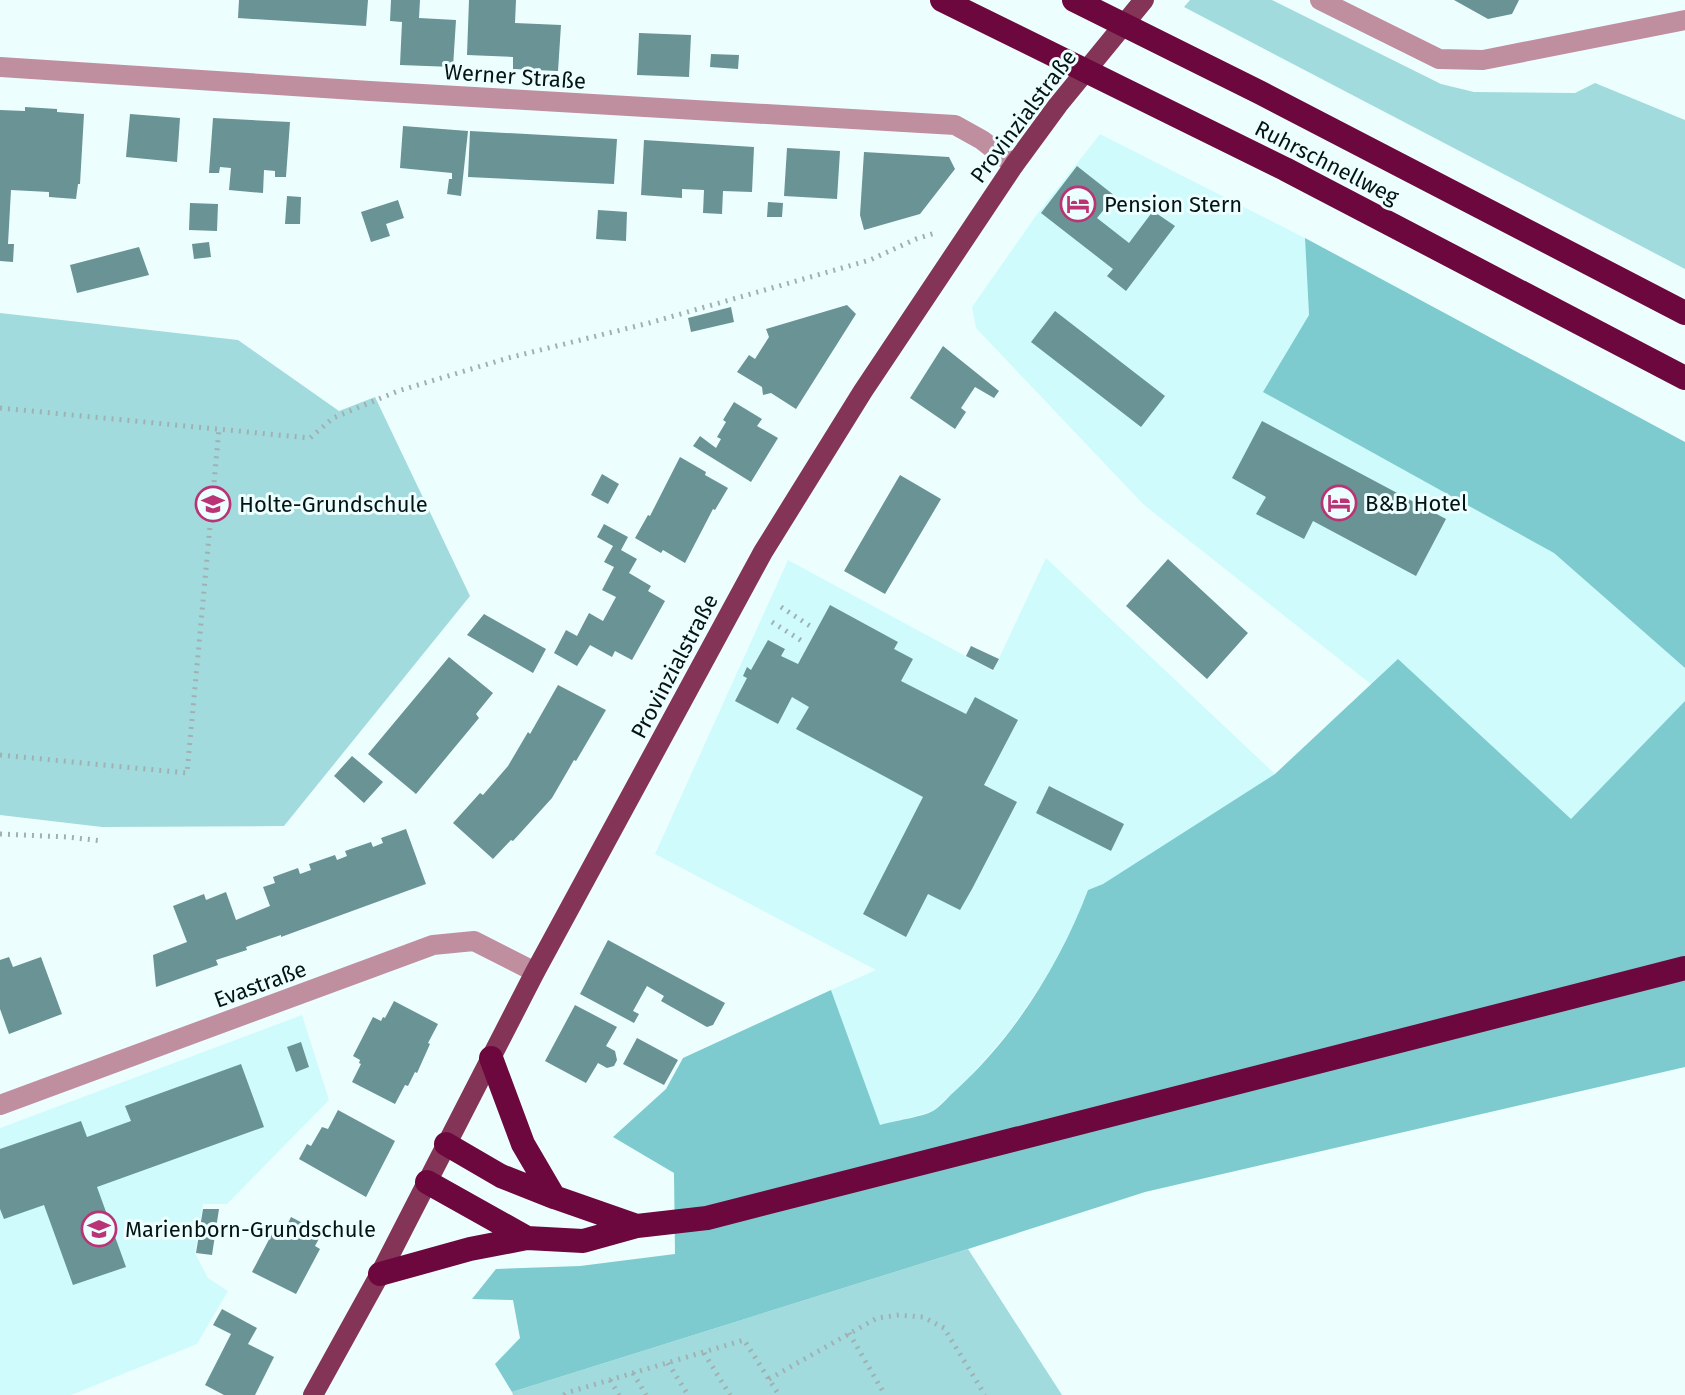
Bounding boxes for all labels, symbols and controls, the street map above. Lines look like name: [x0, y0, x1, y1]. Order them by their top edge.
street label: Provinzialstraße: [965, 44, 1082, 188]
street label: Werner Straße: [443, 58, 587, 95]
street label: Ruhrschnellweg: [1250, 115, 1404, 211]
hotel icon: Pension Stern: [1059, 185, 1097, 223]
place label: Pension Stern: [1104, 191, 1242, 218]
hotel icon: B&B Hotel: [1320, 484, 1358, 522]
school or university icon: Holte-Grundschule: [194, 485, 232, 523]
place label: B&B Hotel: [1365, 490, 1467, 517]
place label: Holte-Grundschule: [239, 491, 428, 518]
street label: Provinzialstraße: [625, 589, 724, 743]
street label: Evastraße: [210, 955, 310, 1014]
school or university icon: Marienborn-Grundschule: [80, 1210, 118, 1248]
place label: Marienborn-Grundschule: [125, 1216, 376, 1243]

